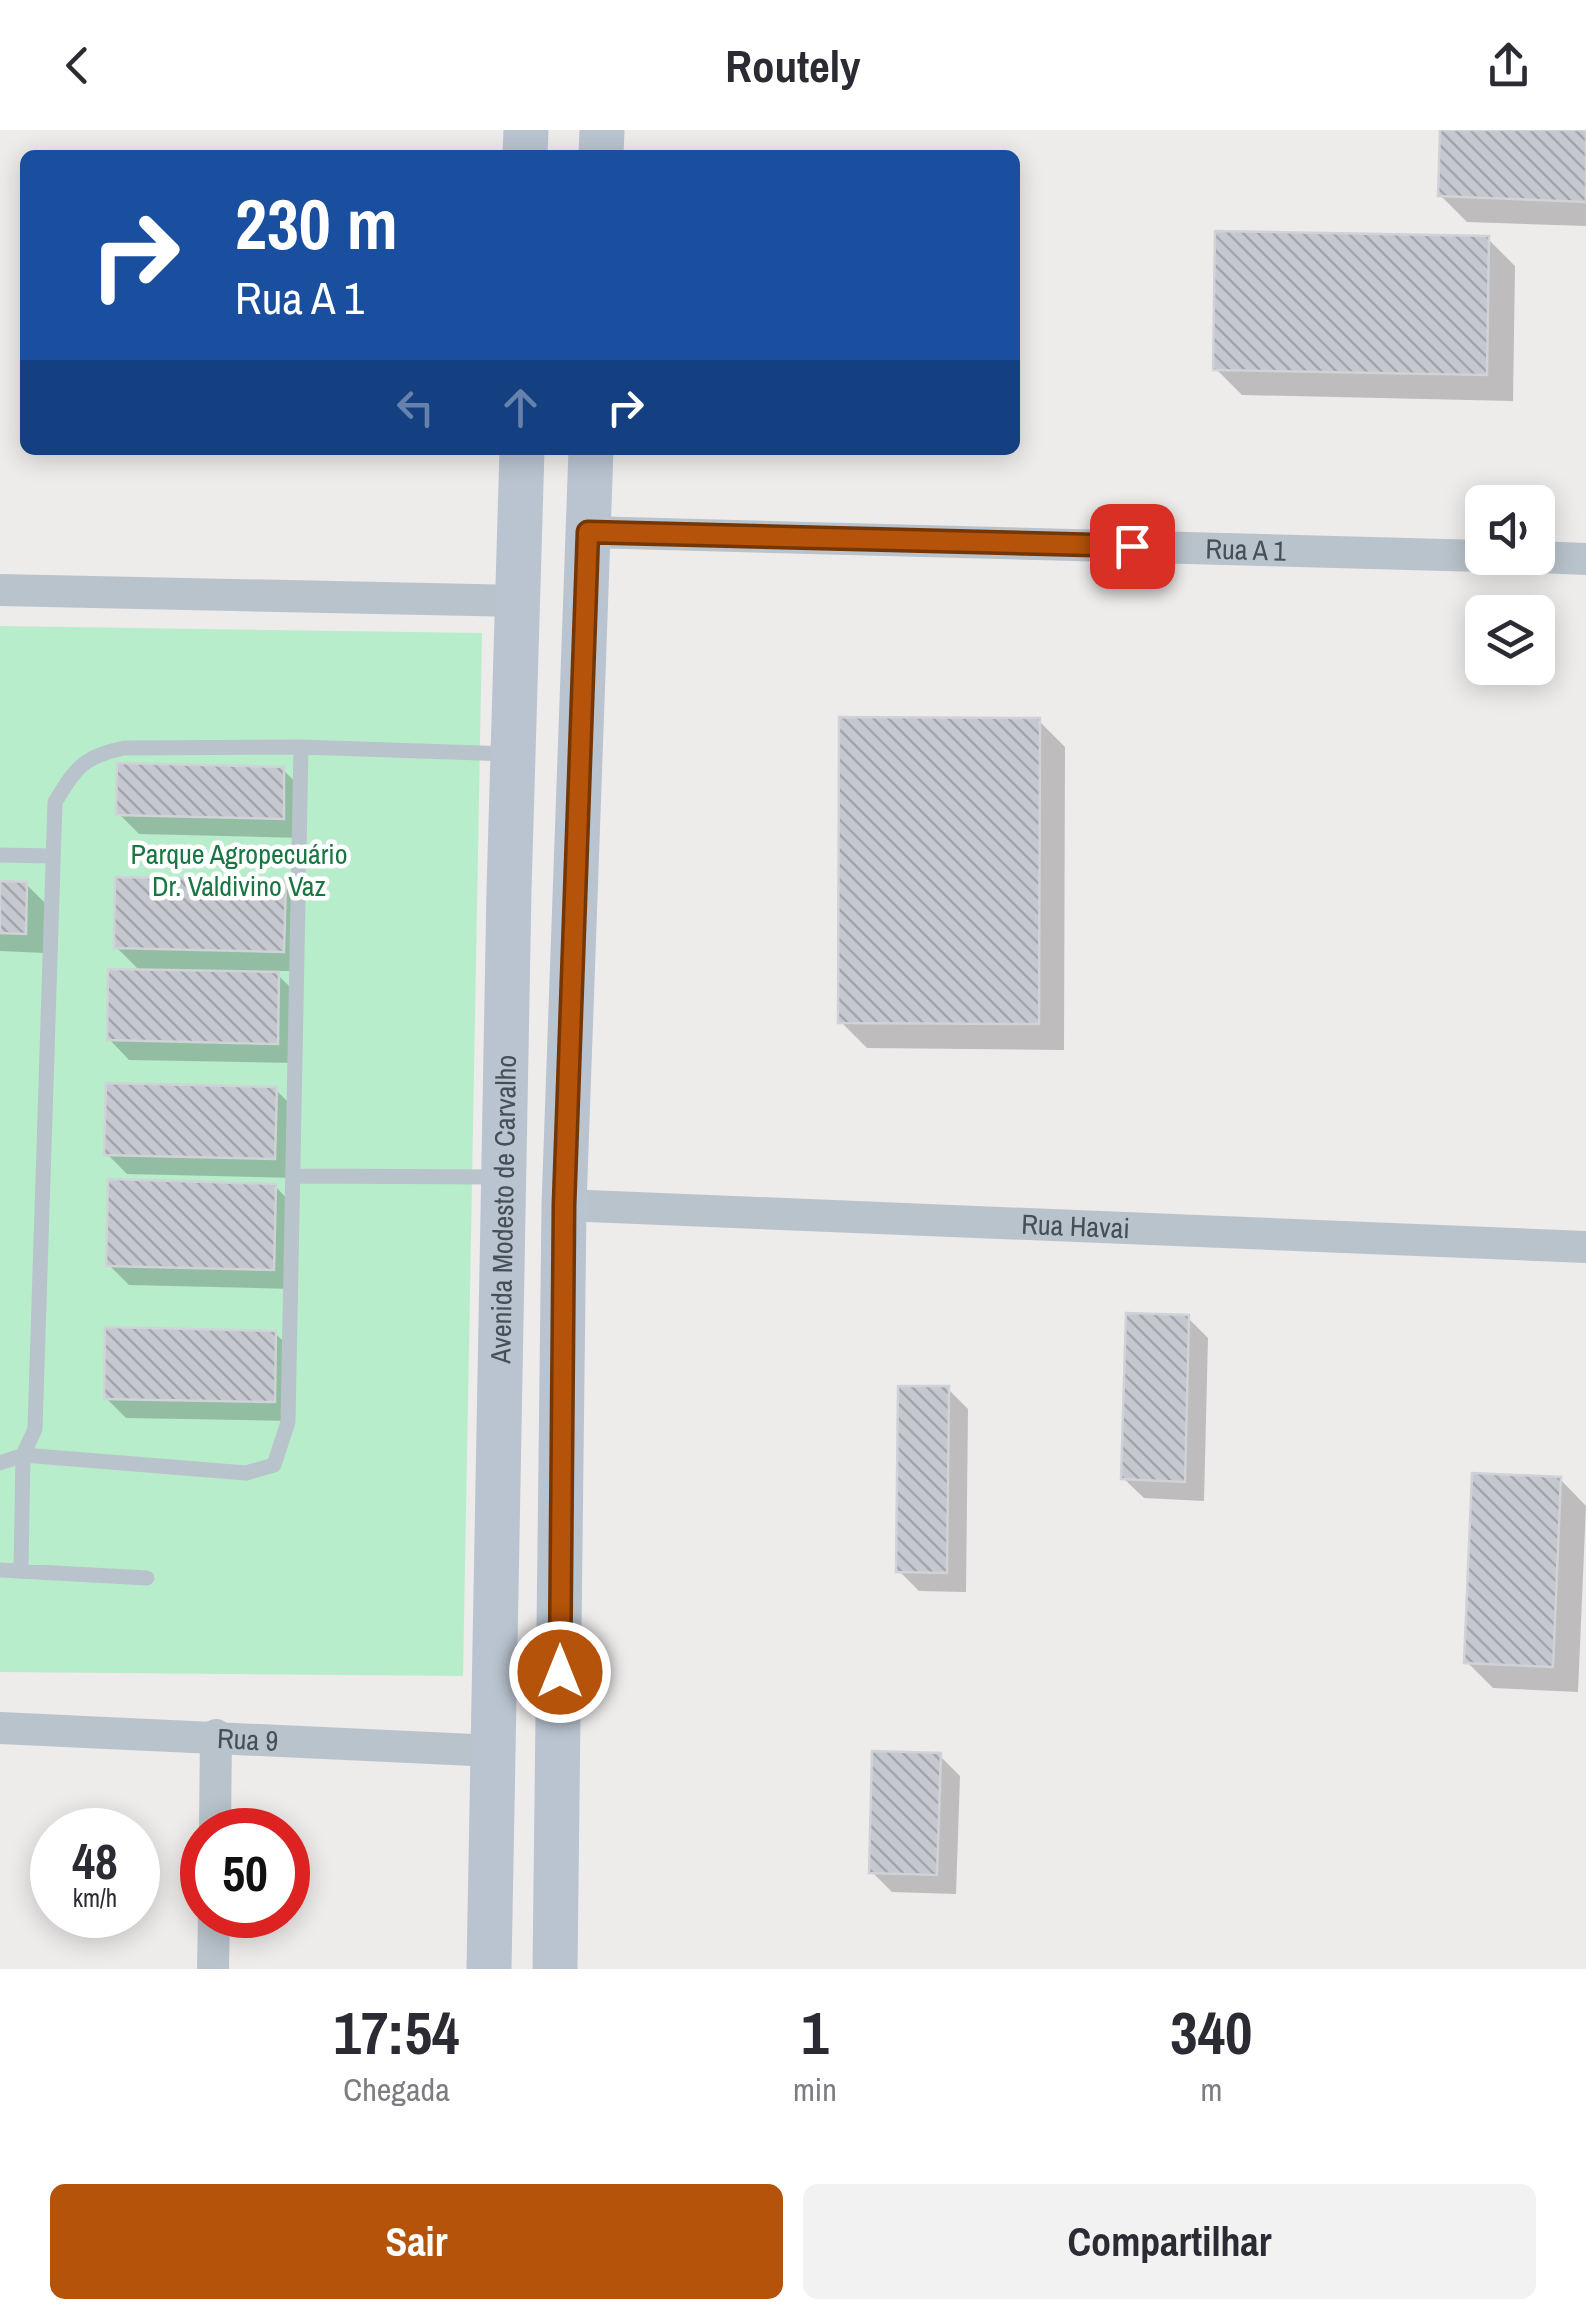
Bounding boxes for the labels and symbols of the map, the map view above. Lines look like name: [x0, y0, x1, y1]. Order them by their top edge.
pin: [1090, 504, 1175, 589]
street label: Rua A 1: [1205, 530, 1287, 570]
park label: Parque Agropecuário Dr. Valdivino Vaz: [130, 835, 348, 905]
street label: Avenida Modesto de Carvalho: [481, 1054, 525, 1365]
street label: Rua Havai: [1021, 1205, 1131, 1247]
position arrow: [508, 1620, 612, 1724]
street label: Rua 9: [216, 1719, 279, 1760]
speed limit sign: 50: [180, 1808, 310, 1938]

